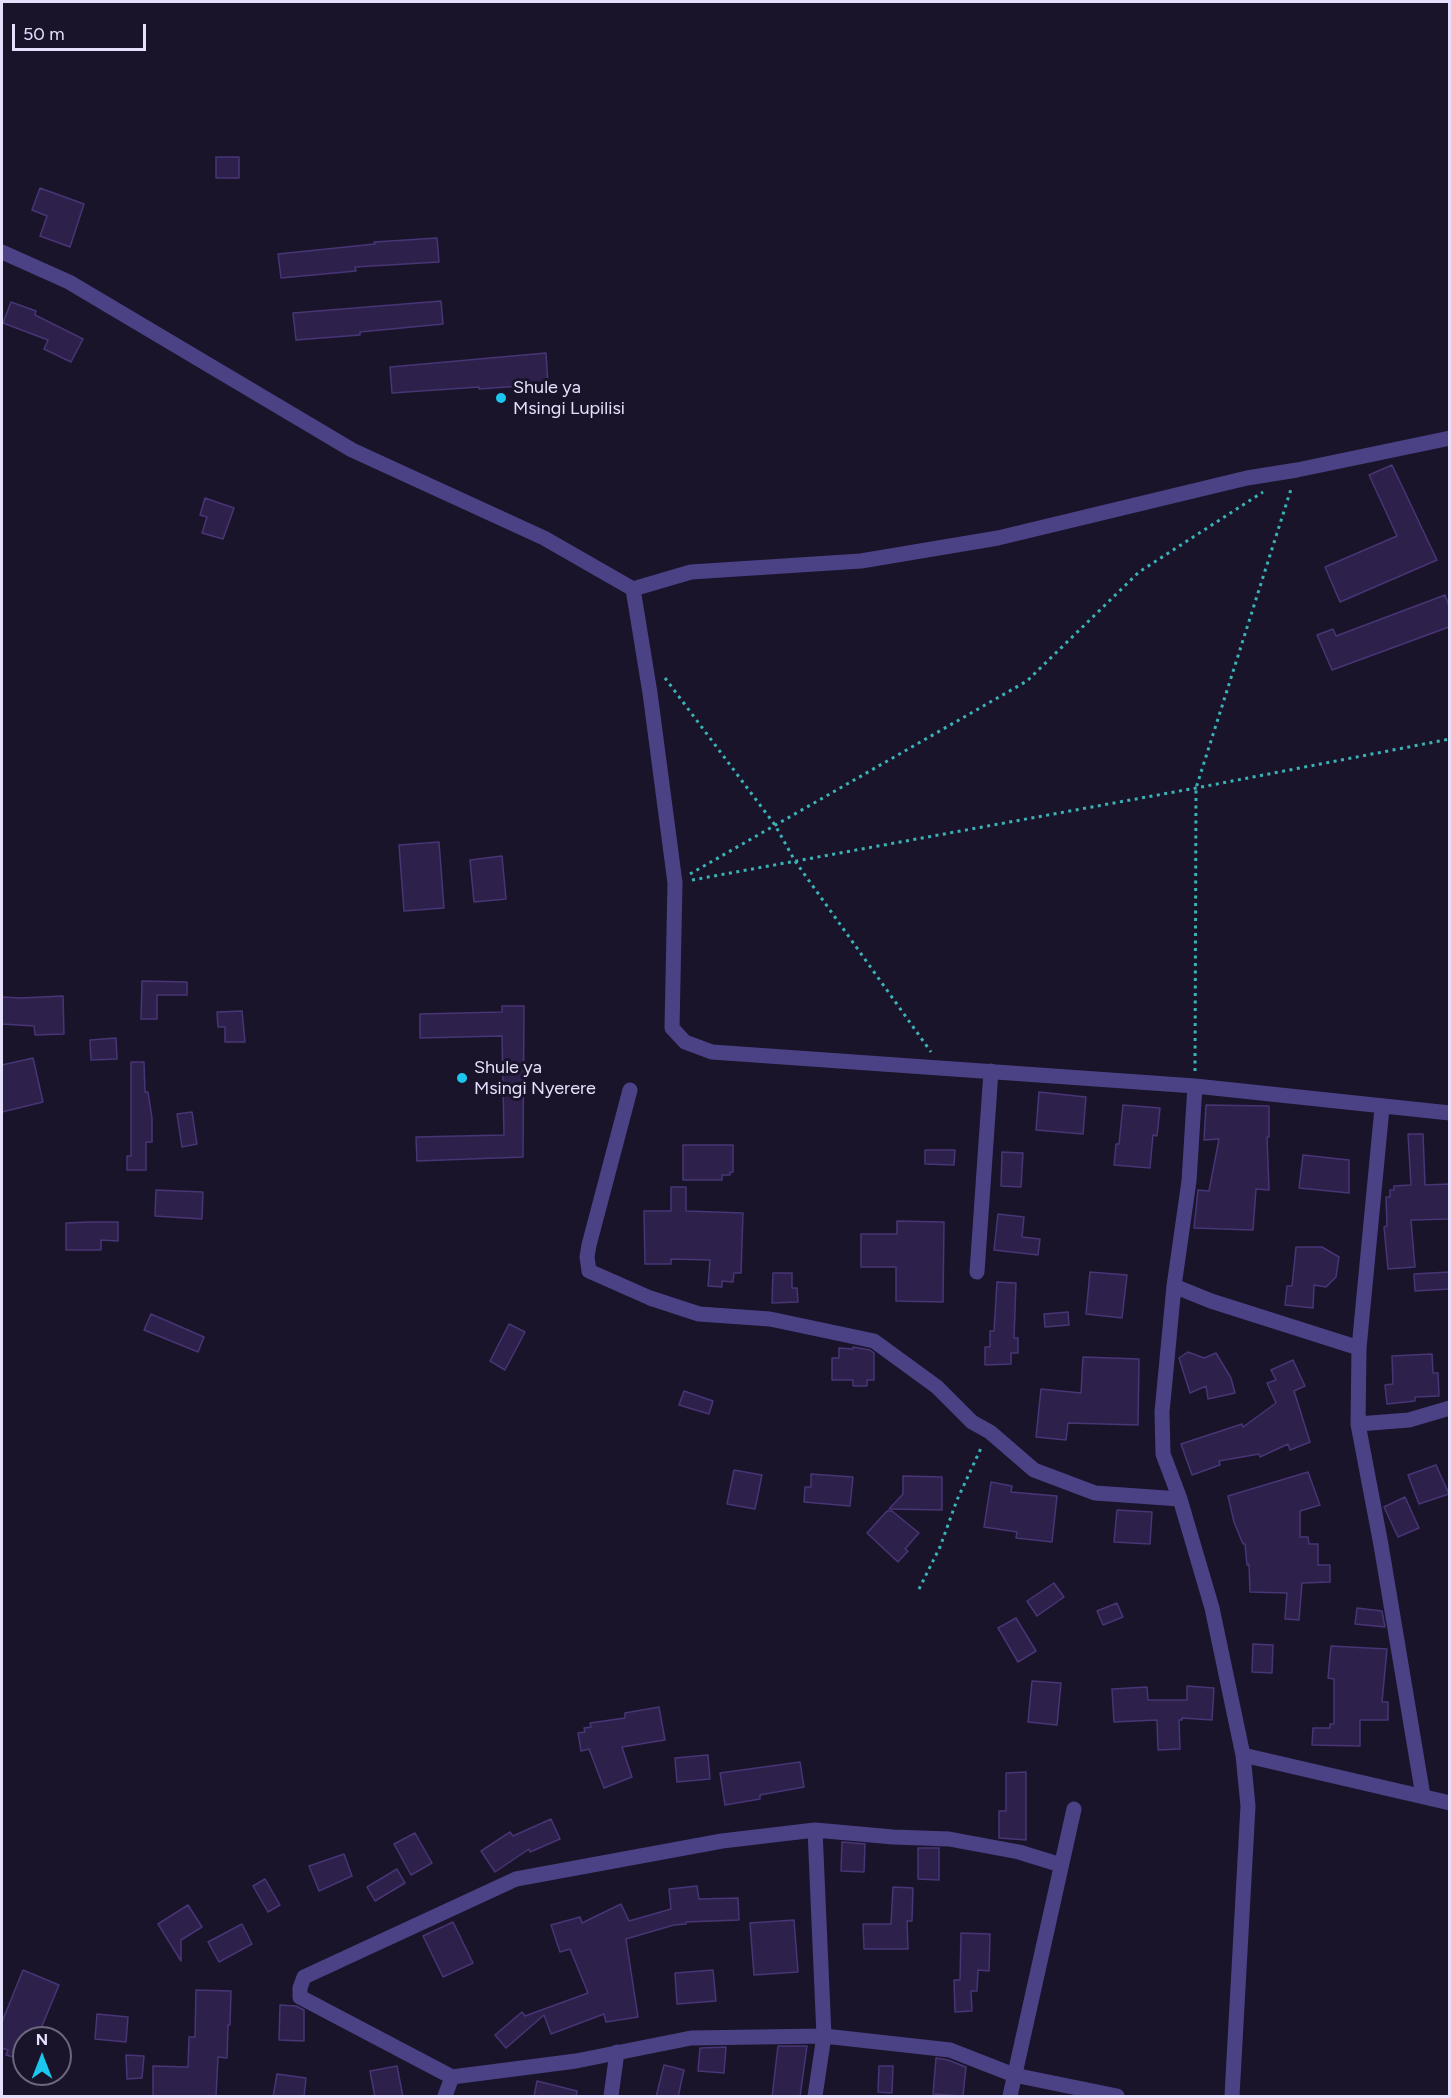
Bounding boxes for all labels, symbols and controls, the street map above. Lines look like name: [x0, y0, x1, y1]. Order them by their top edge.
scale bar: [15, 12, 148, 50]
text: 50 m: [23, 23, 65, 45]
place label: Shule ya Msingi Lupilisi: [513, 377, 625, 420]
marker: Shule ya Msingi Lupilisi: [494, 391, 508, 405]
place label: Shule ya Msingi Nyerere: [474, 1057, 596, 1100]
marker: Shule ya Msingi Nyerere: [455, 1071, 469, 1085]
north arrow: [12, 2026, 72, 2086]
text: N: [36, 2030, 48, 2049]

